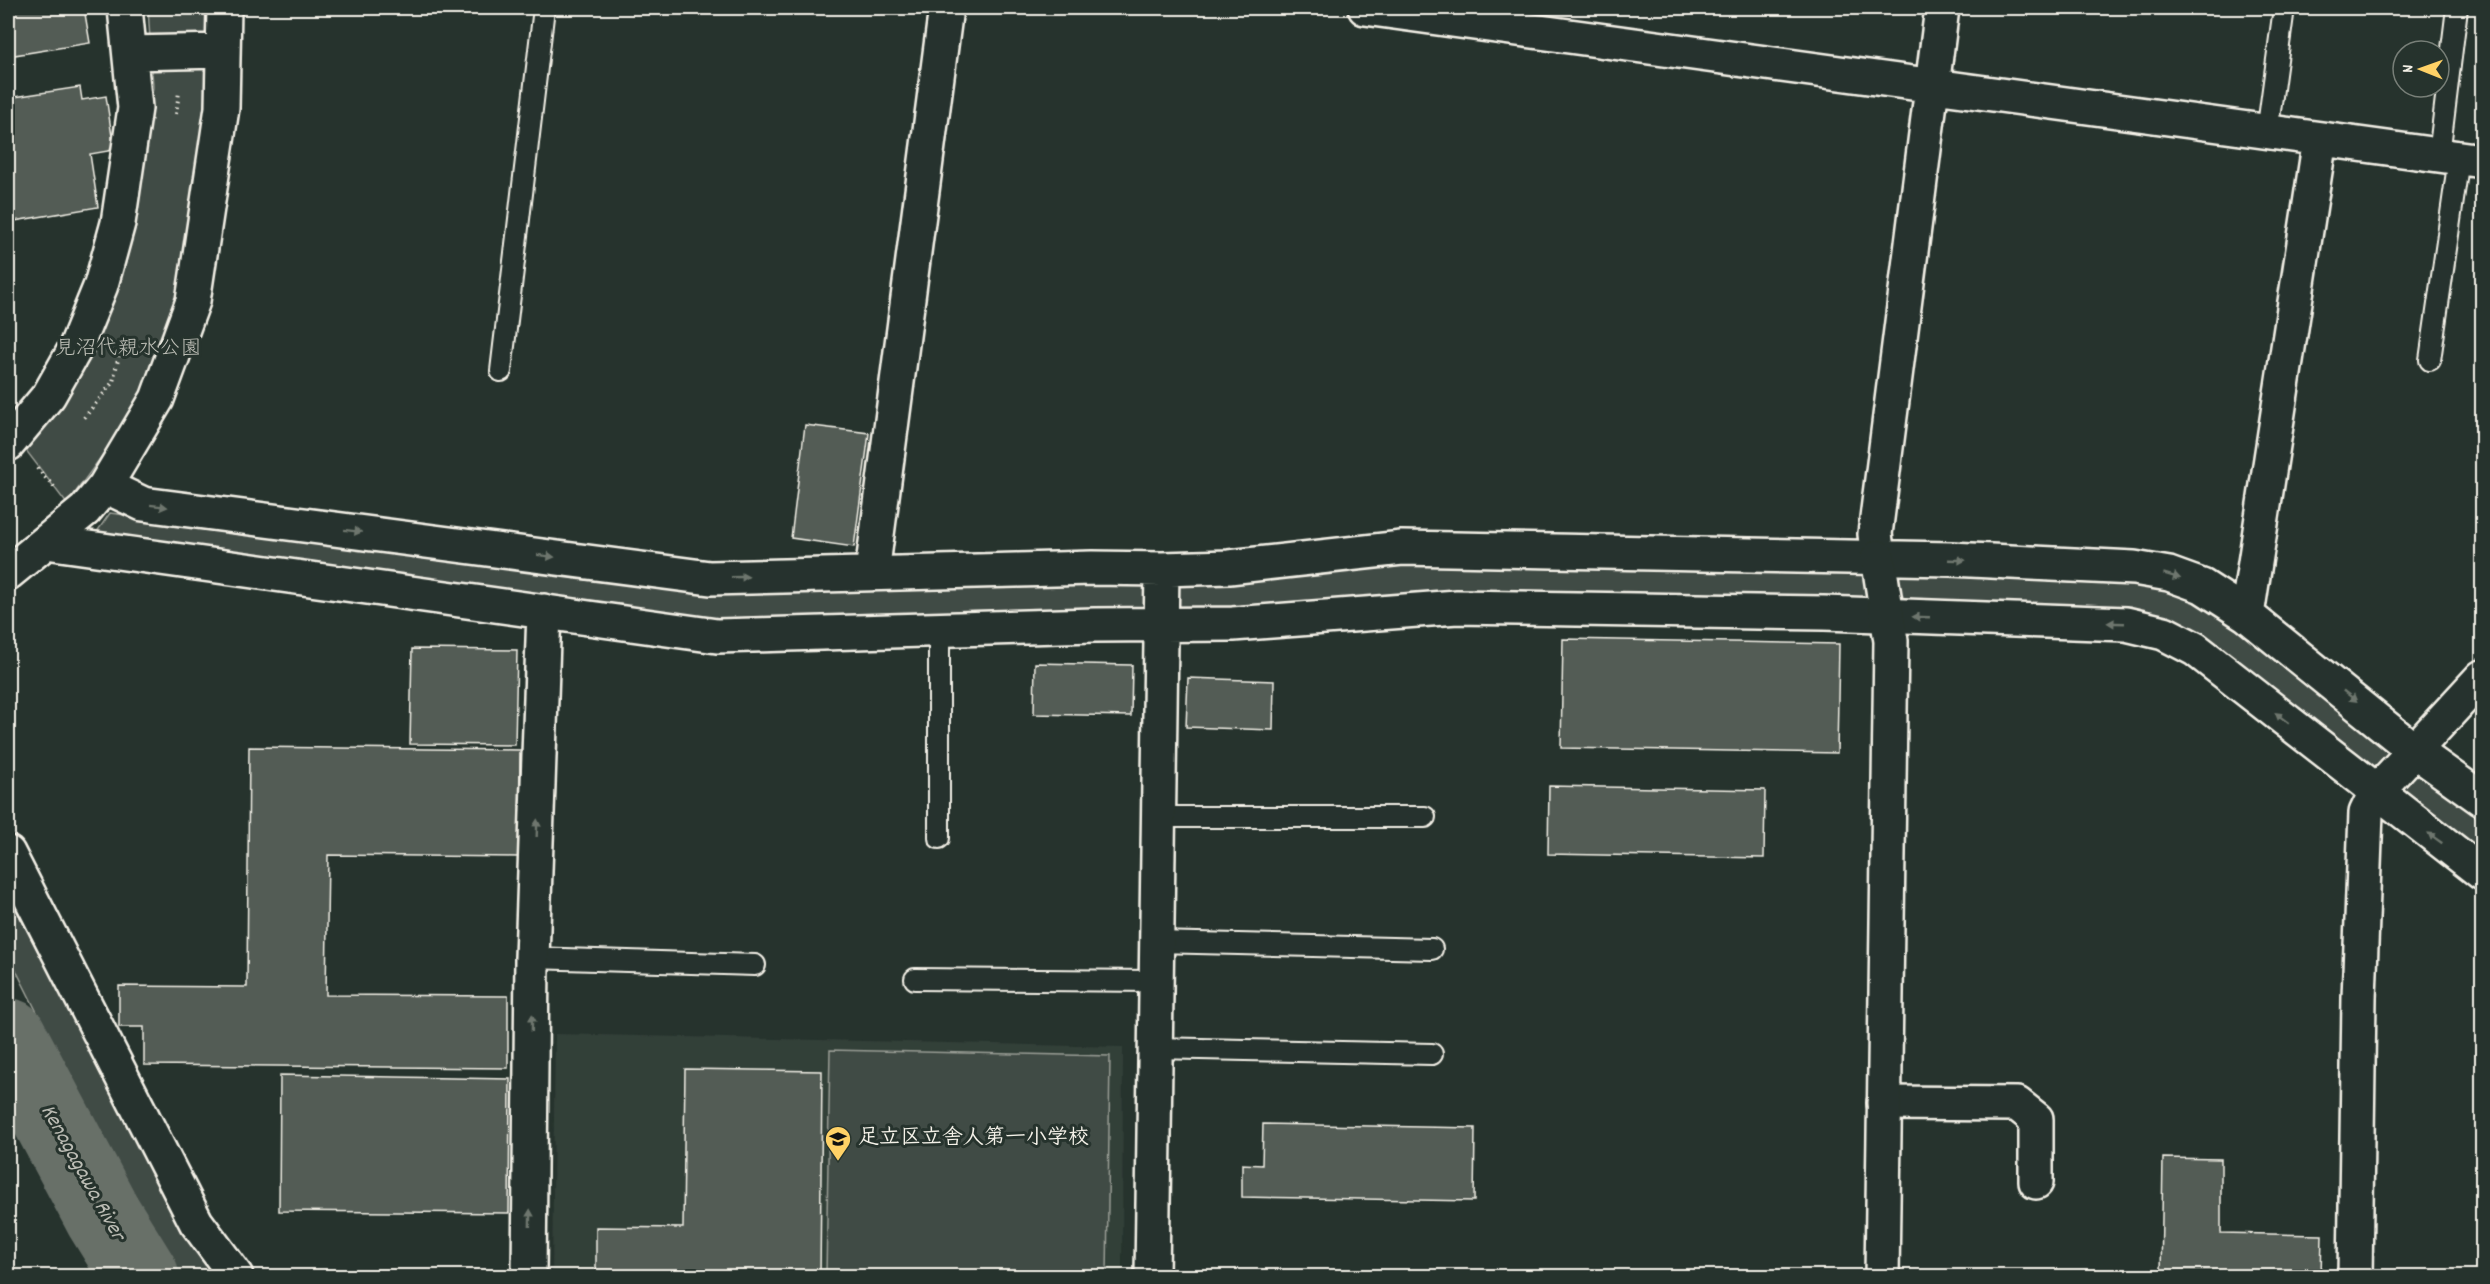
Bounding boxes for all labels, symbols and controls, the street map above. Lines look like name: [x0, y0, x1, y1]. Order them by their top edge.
north arrow: [2391, 39, 2451, 99]
text: N: [2397, 65, 2420, 73]
park label: 見沼代親水公園: [55, 335, 202, 365]
one-way arrow: [150, 501, 169, 511]
one-way arrow: [343, 527, 362, 536]
one-way arrow: [537, 552, 556, 561]
one-way arrow: [1948, 555, 1967, 564]
one-way arrow: [730, 572, 749, 582]
one-way arrow: [2163, 572, 2181, 581]
one-way arrow: [1912, 613, 1931, 622]
one-way arrow: [2106, 619, 2125, 628]
one-way arrow: [2342, 690, 2357, 702]
one-way arrow: [2274, 711, 2290, 724]
one-way arrow: [532, 819, 541, 838]
one-way arrow: [2428, 833, 2443, 845]
one-way arrow: [527, 1014, 537, 1033]
water label: Kenagagawa River: [32, 1099, 134, 1249]
school or university icon: 足立区立舎人第一小学校: [823, 1124, 853, 1162]
place label: 足立区立舎人第一小学校: [858, 1124, 1089, 1154]
one-way arrow: [525, 1209, 535, 1228]

